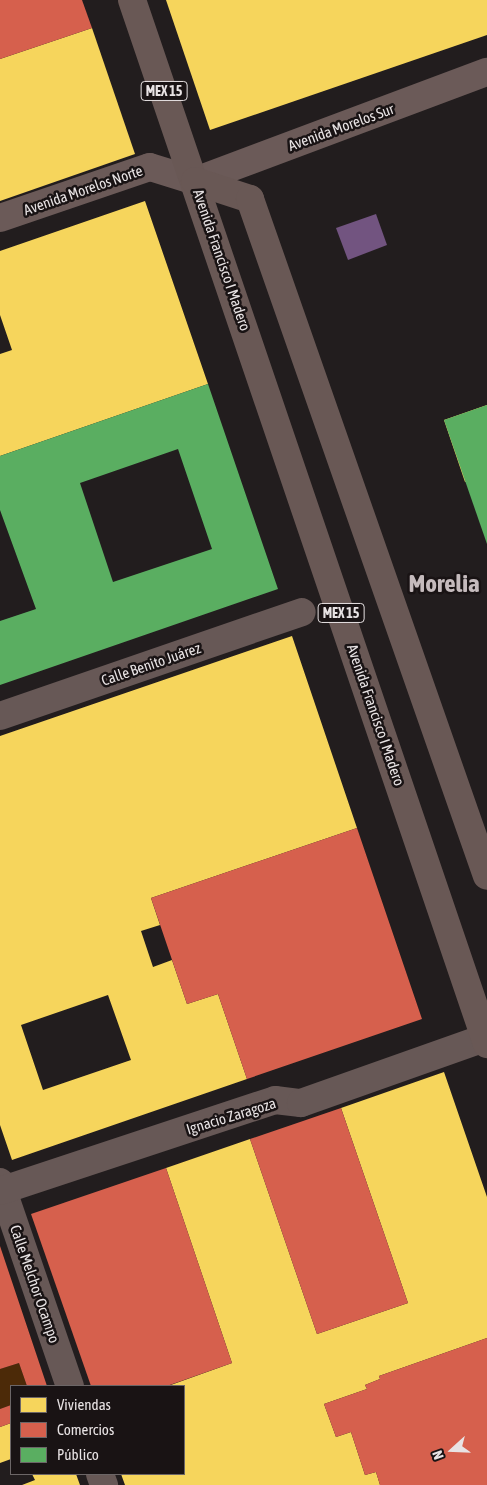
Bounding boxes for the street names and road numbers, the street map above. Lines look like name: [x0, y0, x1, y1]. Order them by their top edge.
road number: MEX 15: [140, 80, 188, 102]
street label: Avenida Morelos Sur: [285, 99, 397, 155]
street label: Avenida Morelos Norte: [21, 161, 145, 219]
street label: Avenida Francisco I Madero: [189, 187, 255, 333]
road number: MEX 15: [317, 602, 365, 624]
street label: Calle Benito Juárez: [99, 639, 203, 689]
street label: Avenida Francisco I Madero: [343, 642, 409, 788]
street label: Ignacio Zaragoza: [184, 1094, 278, 1138]
street label: Calle Melchor Ocampo: [6, 1223, 64, 1345]

